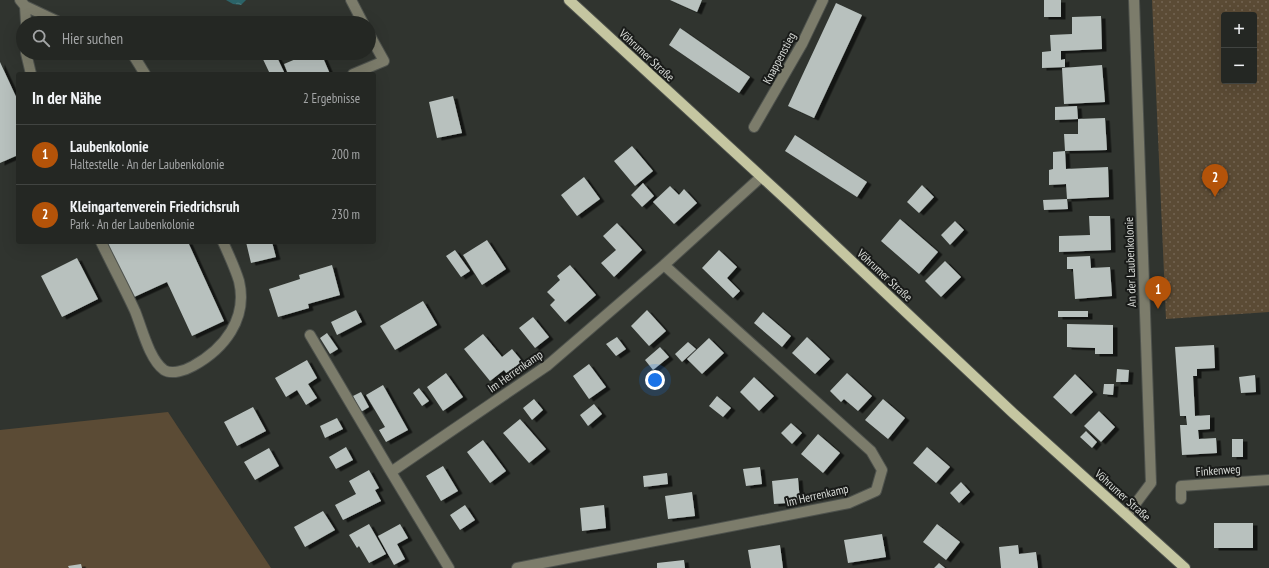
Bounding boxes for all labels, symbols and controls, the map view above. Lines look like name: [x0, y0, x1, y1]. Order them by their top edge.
map controls: [1221, 12, 1257, 84]
button: +: [1221, 12, 1257, 48]
search box: [16, 16, 376, 60]
street label: Vöhrumer Straße: [616, 25, 678, 84]
icon: search: [30, 27, 52, 49]
text: Hier suchen: [62, 29, 123, 48]
street label: Knappenstieg: [759, 30, 799, 86]
button: −: [1221, 48, 1257, 84]
text: In der Nähe: [32, 87, 102, 109]
text: 2 Ergebnisse: [303, 90, 360, 107]
text: Laubenkolonie: [70, 137, 149, 156]
text: 1: [42, 146, 48, 163]
text: 200 m: [331, 146, 360, 163]
text: Haltestelle · An der Laubenkolonie: [70, 156, 224, 173]
pin: 2: [1202, 164, 1228, 197]
text: Kleingartenverein Friedrichsruh: [70, 197, 239, 216]
text: 2: [42, 206, 48, 223]
text: 230 m: [331, 206, 360, 223]
text: Park · An der Laubenkolonie: [70, 216, 195, 233]
street label: An der Laubenkolonie: [1121, 217, 1139, 307]
street label: Vöhrumer Straße: [854, 245, 916, 304]
pin: 1: [1145, 276, 1171, 309]
street label: Im Herrenkamp: [485, 347, 545, 395]
your location: [645, 370, 665, 390]
street label: Finkenweg: [1195, 461, 1241, 479]
street label: Vöhrumer Straße: [1091, 465, 1154, 524]
street label: Im Herrenkamp: [784, 481, 850, 509]

